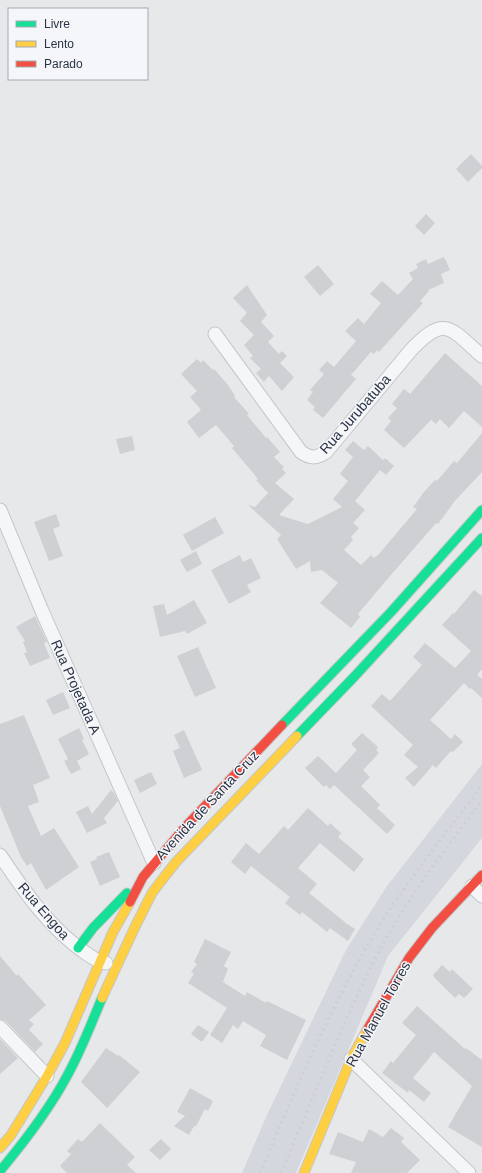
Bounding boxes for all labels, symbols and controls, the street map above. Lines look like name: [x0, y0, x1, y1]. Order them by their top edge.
legend: [8, 8, 148, 80]
text: Livre: [44, 17, 70, 31]
text: Lento: [44, 37, 74, 51]
text: Parado: [44, 57, 83, 71]
street label: Rua Jurubatuba: [316, 371, 394, 457]
street label: Rua Projetada A: [48, 637, 104, 737]
street label: Avenida de Santa Cruz: [152, 747, 262, 863]
street label: Rua Engoa: [15, 879, 73, 943]
street label: Rua Manuel Torres: [342, 959, 414, 1069]

